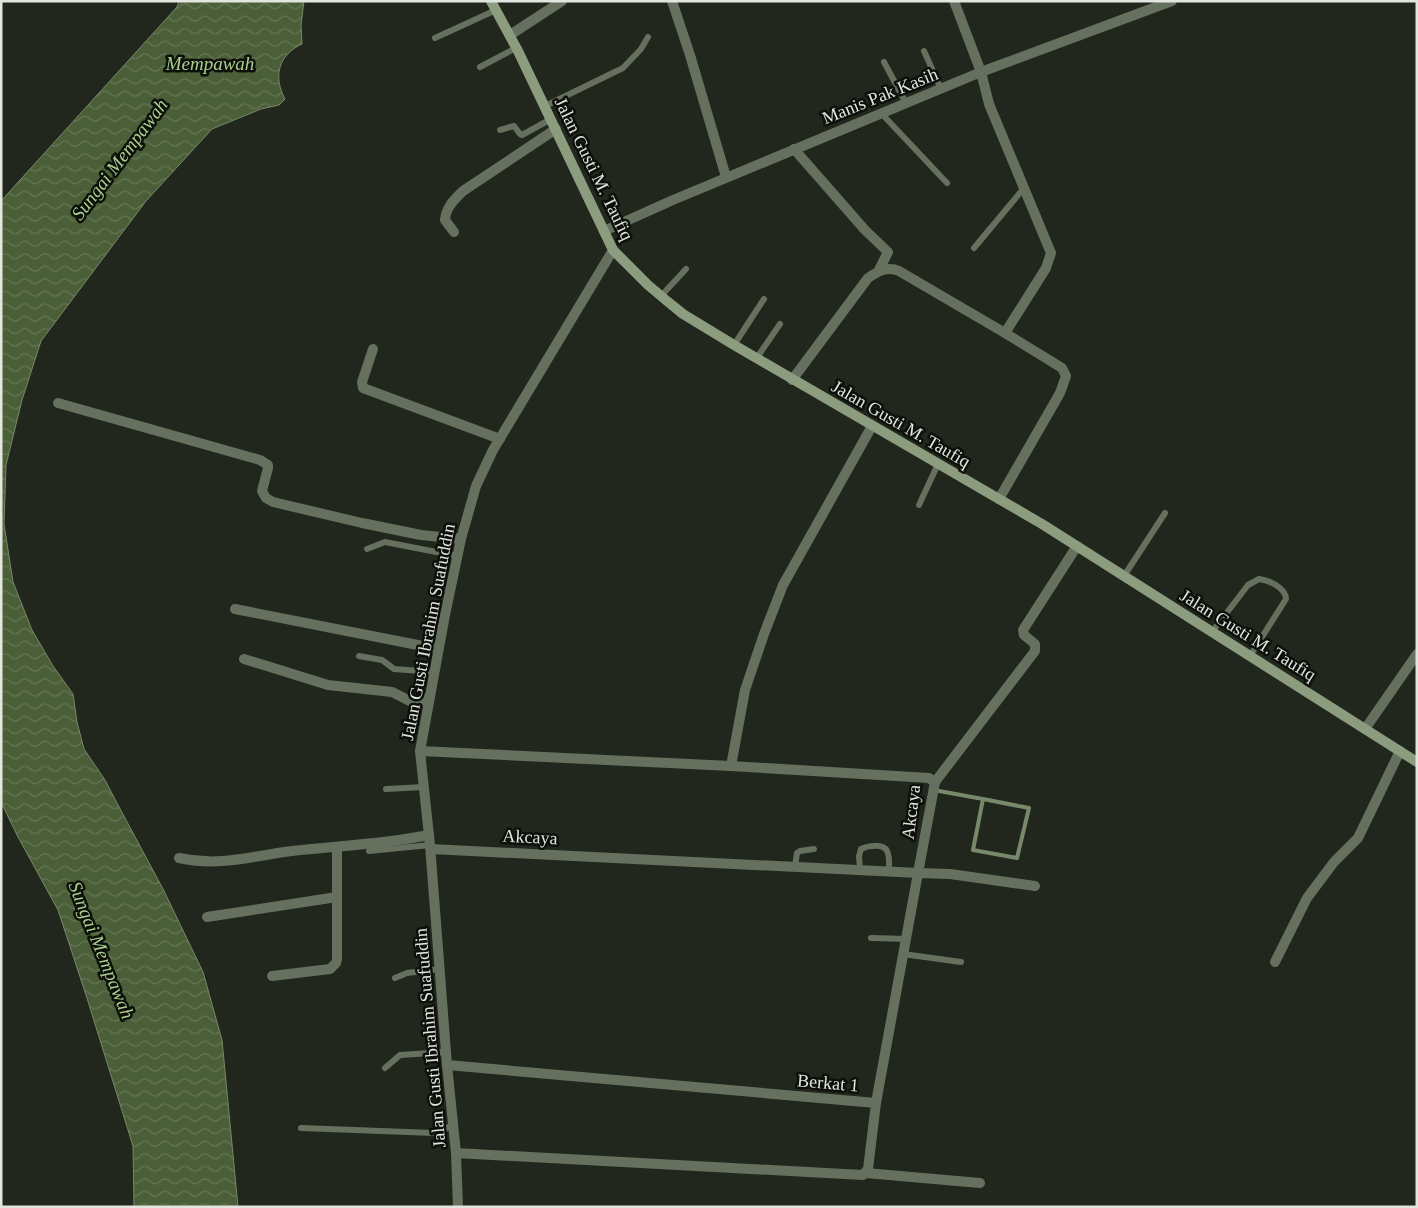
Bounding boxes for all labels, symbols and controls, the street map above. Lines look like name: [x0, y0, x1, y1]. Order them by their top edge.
water label: Mempawah: [165, 53, 254, 74]
street label: Manis Pak Kasih: [819, 64, 941, 128]
street label: Jalan Gusti M. Taufiq: [551, 94, 637, 244]
water label: Sungai Mempawah: [67, 95, 172, 224]
street label: Jalan Gusti M. Taufiq: [828, 376, 974, 472]
street label: Jalan Gusti Ibrahim Suafuddin: [397, 522, 459, 742]
street label: Jalan Gusti M. Taufiq: [1176, 585, 1320, 685]
street label: Akcaya: [898, 783, 924, 840]
street label: Akcaya: [502, 826, 558, 848]
water label: Sungai Mempawah: [64, 878, 139, 1022]
street label: Jalan Gusti Ibrahim Suafuddin: [410, 927, 450, 1149]
street label: Berkat 1: [797, 1070, 859, 1096]

